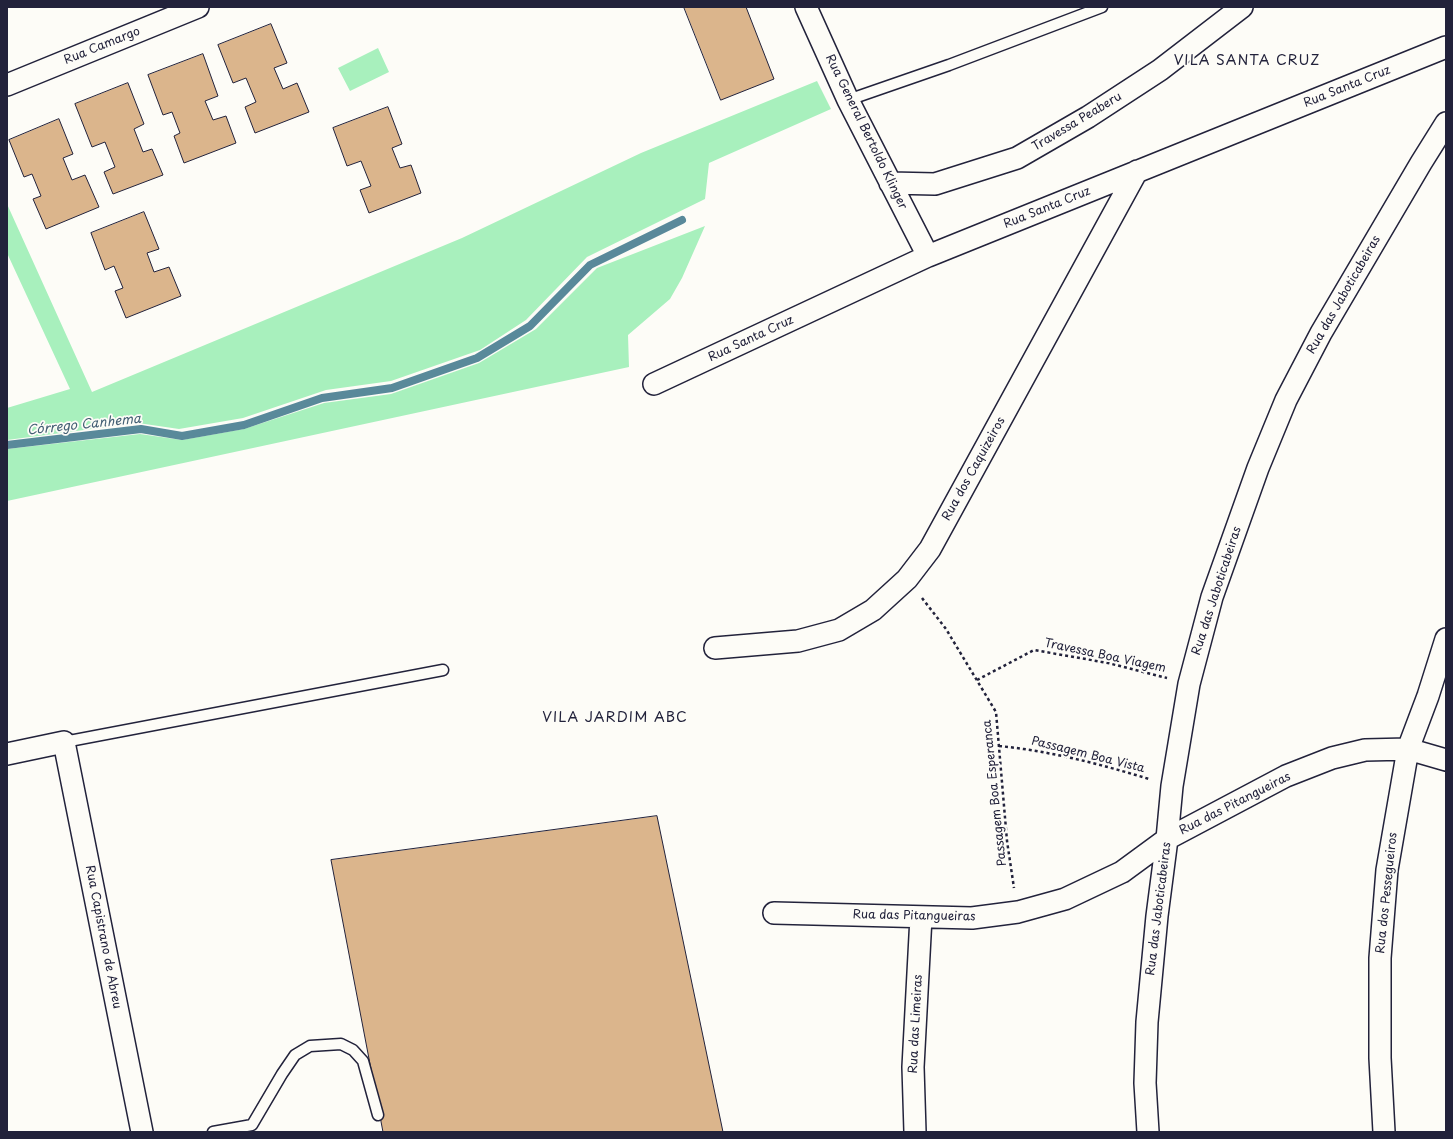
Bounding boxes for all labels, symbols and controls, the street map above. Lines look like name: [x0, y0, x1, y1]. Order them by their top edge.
street label: Rua Camargo: [62, 24, 142, 68]
street label: Rua General Bertoldo Klinger: [822, 52, 910, 212]
district label: VILA SANTA CRUZ: [1174, 53, 1320, 69]
street label: Rua Santa Cruz: [1302, 63, 1392, 111]
street label: Travessa Peaberu: [1030, 90, 1124, 154]
street label: Rua Santa Cruz: [1002, 184, 1092, 232]
street label: Rua das Jaboticabeiras: [1304, 233, 1384, 357]
street label: Rua Santa Cruz: [706, 313, 796, 365]
water label: Córrego Canhema: [26, 411, 142, 439]
street label: Rua dos Caquizeiros: [940, 415, 1008, 523]
street label: Rua das Jaboticabeiras: [1189, 525, 1245, 657]
street label: Travessa Boa Viagem: [1043, 636, 1167, 676]
district label: VILA JARDIM ABC: [544, 710, 686, 726]
street label: Passagem Boa Esperanca: [980, 719, 1010, 867]
street label: Passagem Boa Vista: [1030, 734, 1146, 776]
street label: Rua das Pitangueiras: [1177, 770, 1293, 838]
street label: Rua dos Pessegueiros: [1373, 832, 1401, 954]
street label: Rua das Jaboticabeiras: [1144, 841, 1174, 977]
street label: Rua Capistrano de Abreu: [82, 864, 124, 1010]
street label: Rua das Pitangueiras: [852, 908, 976, 924]
street label: Rua das Limeiras: [906, 974, 926, 1074]

